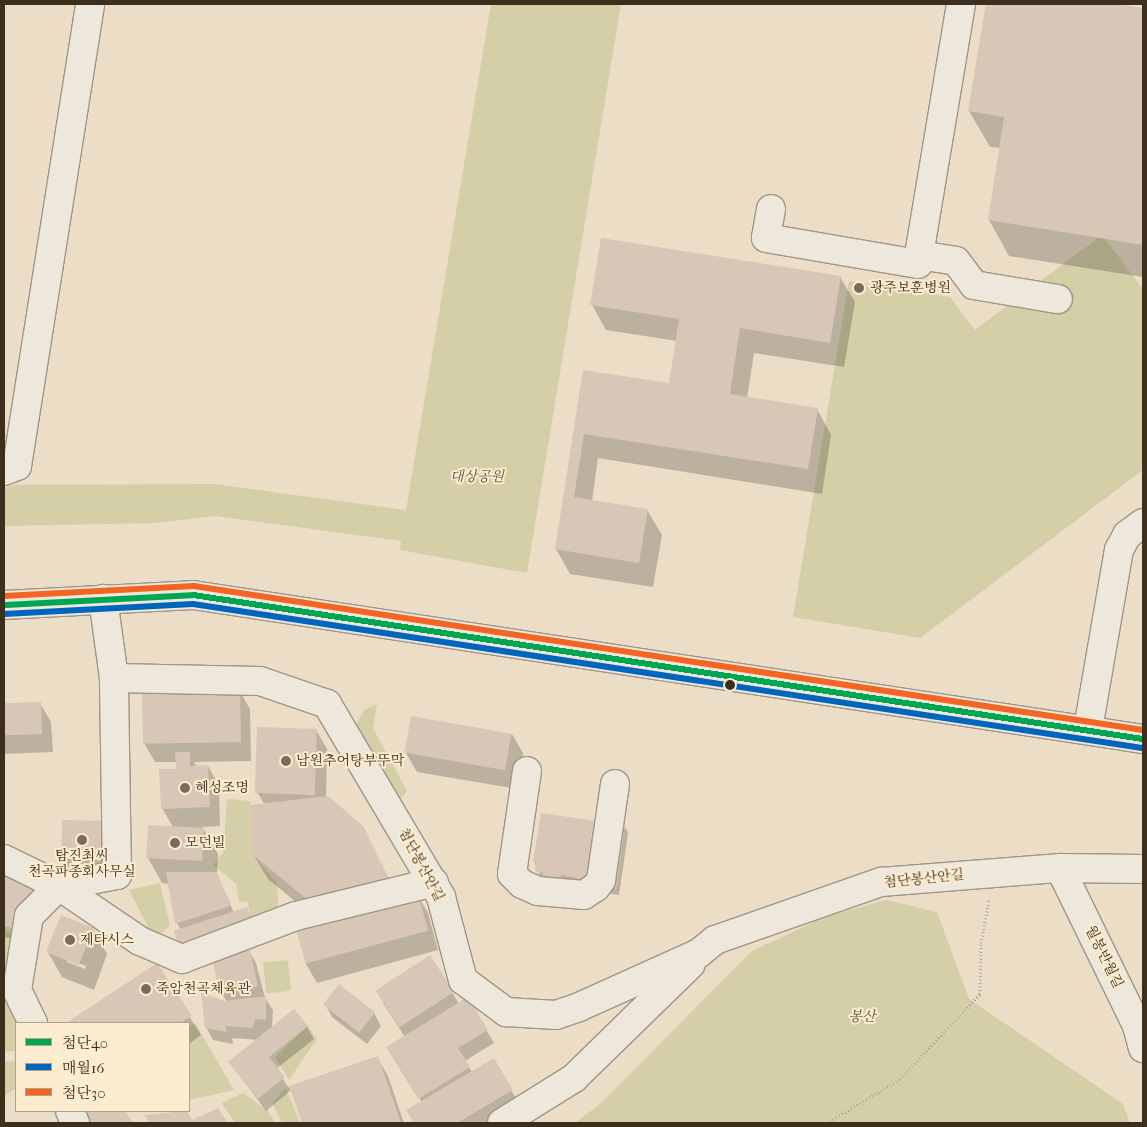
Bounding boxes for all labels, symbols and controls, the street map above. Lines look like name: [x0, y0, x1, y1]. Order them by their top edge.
place label: 광주보훈병원: [870, 280, 951, 296]
marker: 광주보훈병원: [852, 281, 866, 295]
park label: 대상공원: [450, 469, 504, 485]
unlabelled marker: [725, 680, 735, 690]
place label: 남원추어탕부뚜막: [296, 753, 404, 769]
marker: 남원추어탕부뚜막: [280, 755, 292, 767]
place label: 혜성조명: [195, 780, 249, 796]
marker: 혜성조명: [179, 782, 191, 794]
street label: 첨단봉산안길: [395, 825, 447, 905]
marker: 탐진최씨 천곡파종회사무실: [76, 834, 88, 846]
place label: 모던빌: [185, 835, 226, 851]
marker: 모던빌: [169, 837, 181, 849]
place label: 탐진최씨 천곡파종회사무실: [28, 848, 136, 880]
street label: 첨단봉산안길: [883, 866, 965, 892]
street label: 월봉반월길: [1082, 923, 1126, 991]
place label: 제타시스: [80, 932, 134, 948]
marker: 제타시스: [64, 934, 76, 946]
place label: 죽암천곡체육관: [156, 981, 251, 997]
marker: 죽암천곡체육관: [140, 983, 152, 995]
park label: 봉산: [848, 1009, 876, 1025]
legend: [15, 1022, 190, 1112]
text: 첨단40: [62, 1034, 108, 1052]
text: 매월16: [62, 1059, 104, 1077]
text: 첨단30: [62, 1084, 105, 1102]

